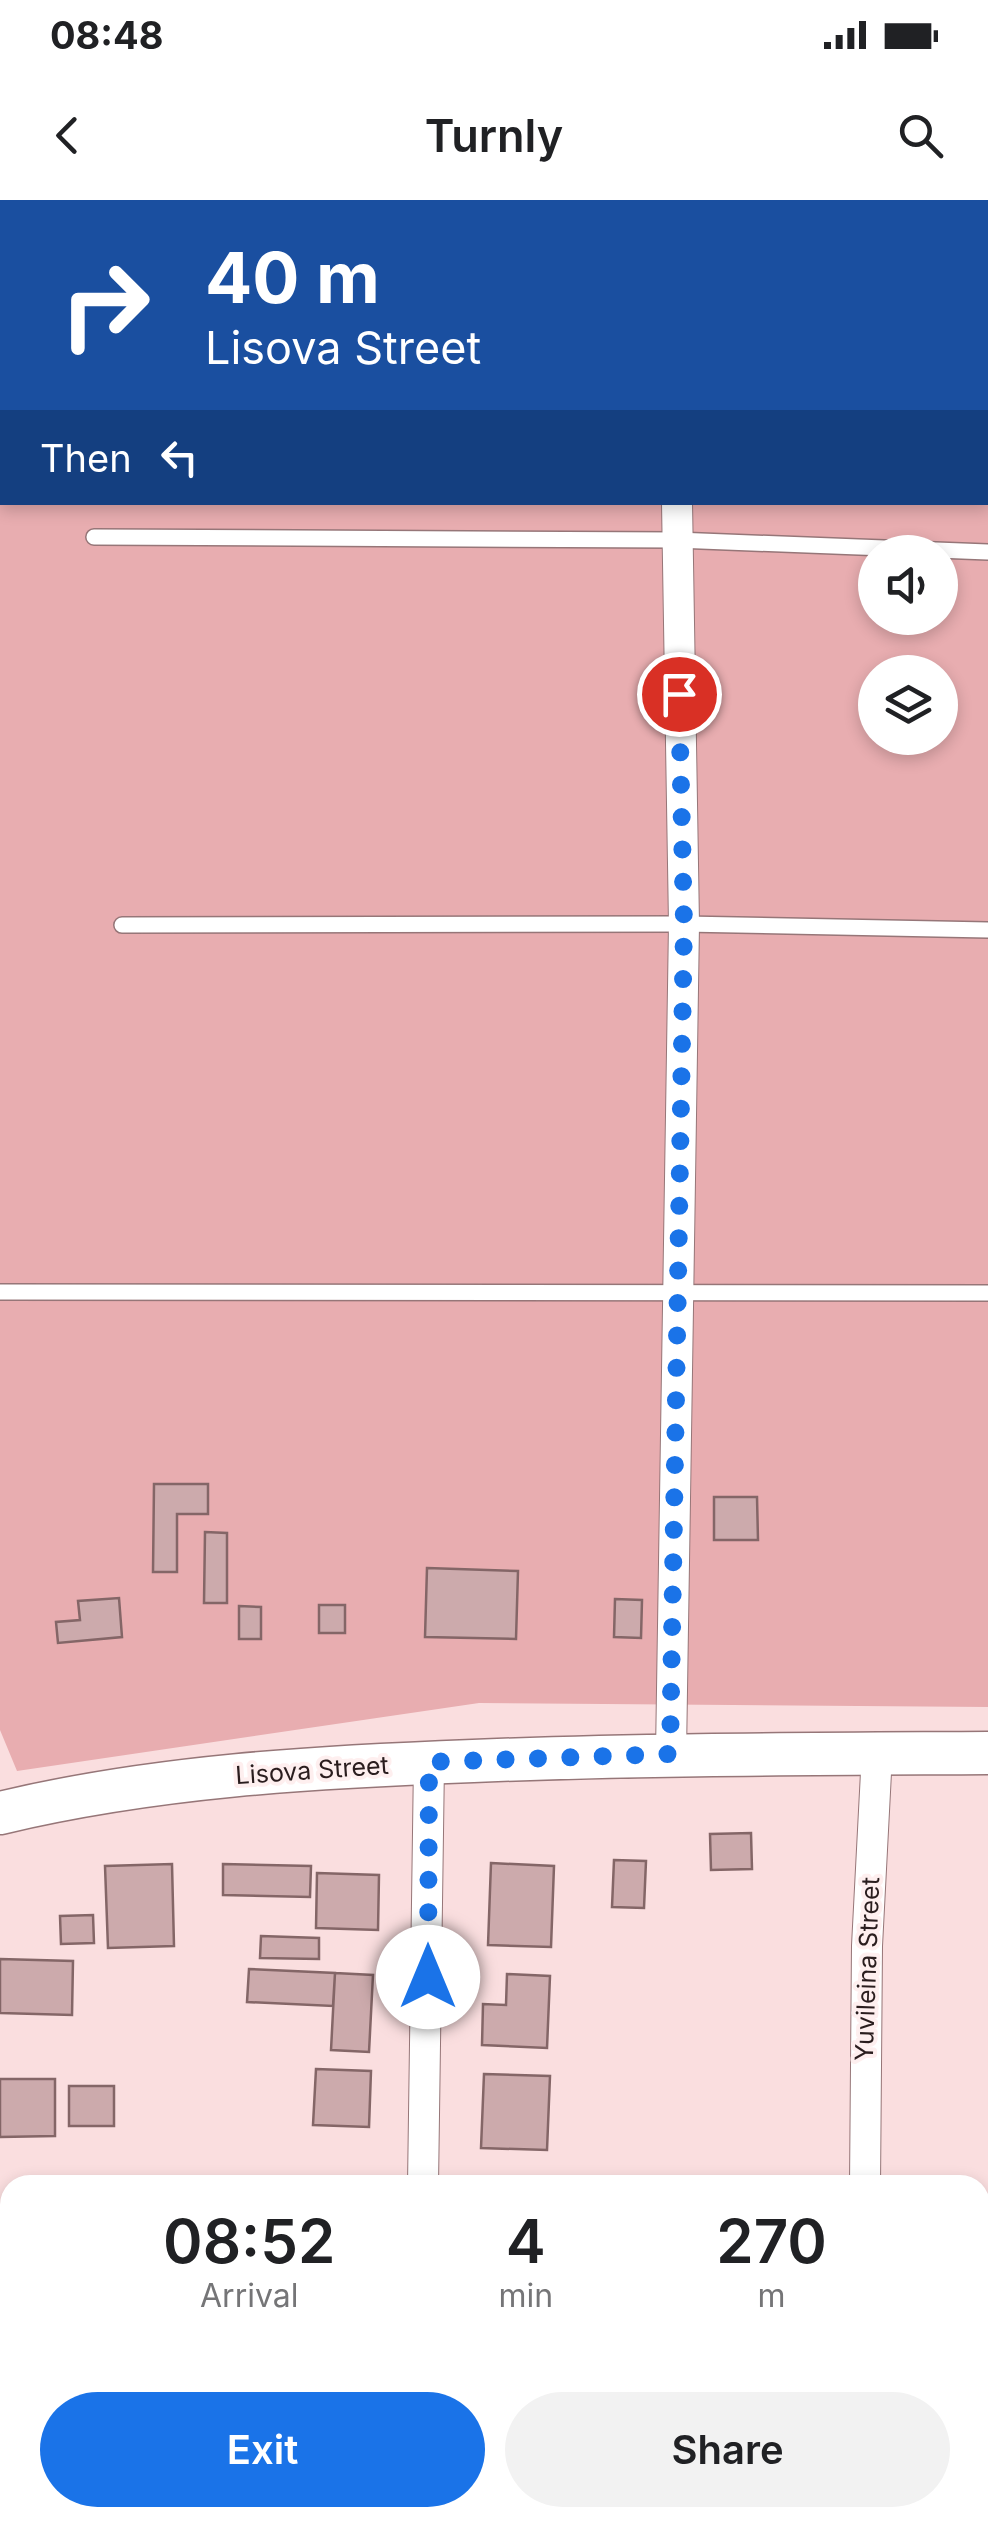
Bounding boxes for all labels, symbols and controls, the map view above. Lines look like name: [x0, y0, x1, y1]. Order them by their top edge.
text: 08:48: [50, 12, 163, 58]
icon: back: [40, 108, 95, 163]
text: Turnly: [425, 108, 563, 163]
icon: search: [893, 108, 948, 163]
text: 40 m: [205, 235, 380, 320]
icon: right: [40, 240, 170, 370]
text: Lisova Street: [205, 320, 481, 375]
icon: left: [152, 430, 207, 485]
text: Then: [40, 435, 132, 481]
map controls: [858, 535, 958, 755]
button: sound: [858, 535, 958, 635]
pin: [637, 652, 722, 737]
button: layers: [858, 655, 958, 755]
icon: arrive: [652, 667, 707, 722]
street label: Lisova Street: [234, 1750, 390, 1790]
street label: Yuvileina Street: [849, 1877, 885, 2061]
position arrow: [376, 1925, 480, 2029]
text: 08:52: [163, 2205, 335, 2277]
text: 4: [506, 2205, 546, 2277]
text: 270: [716, 2205, 827, 2277]
text: Arrival: [200, 2276, 298, 2315]
text: min: [498, 2276, 553, 2315]
text: m: [758, 2276, 786, 2315]
button: Exit: [40, 2392, 485, 2507]
button: Share: [505, 2392, 950, 2507]

